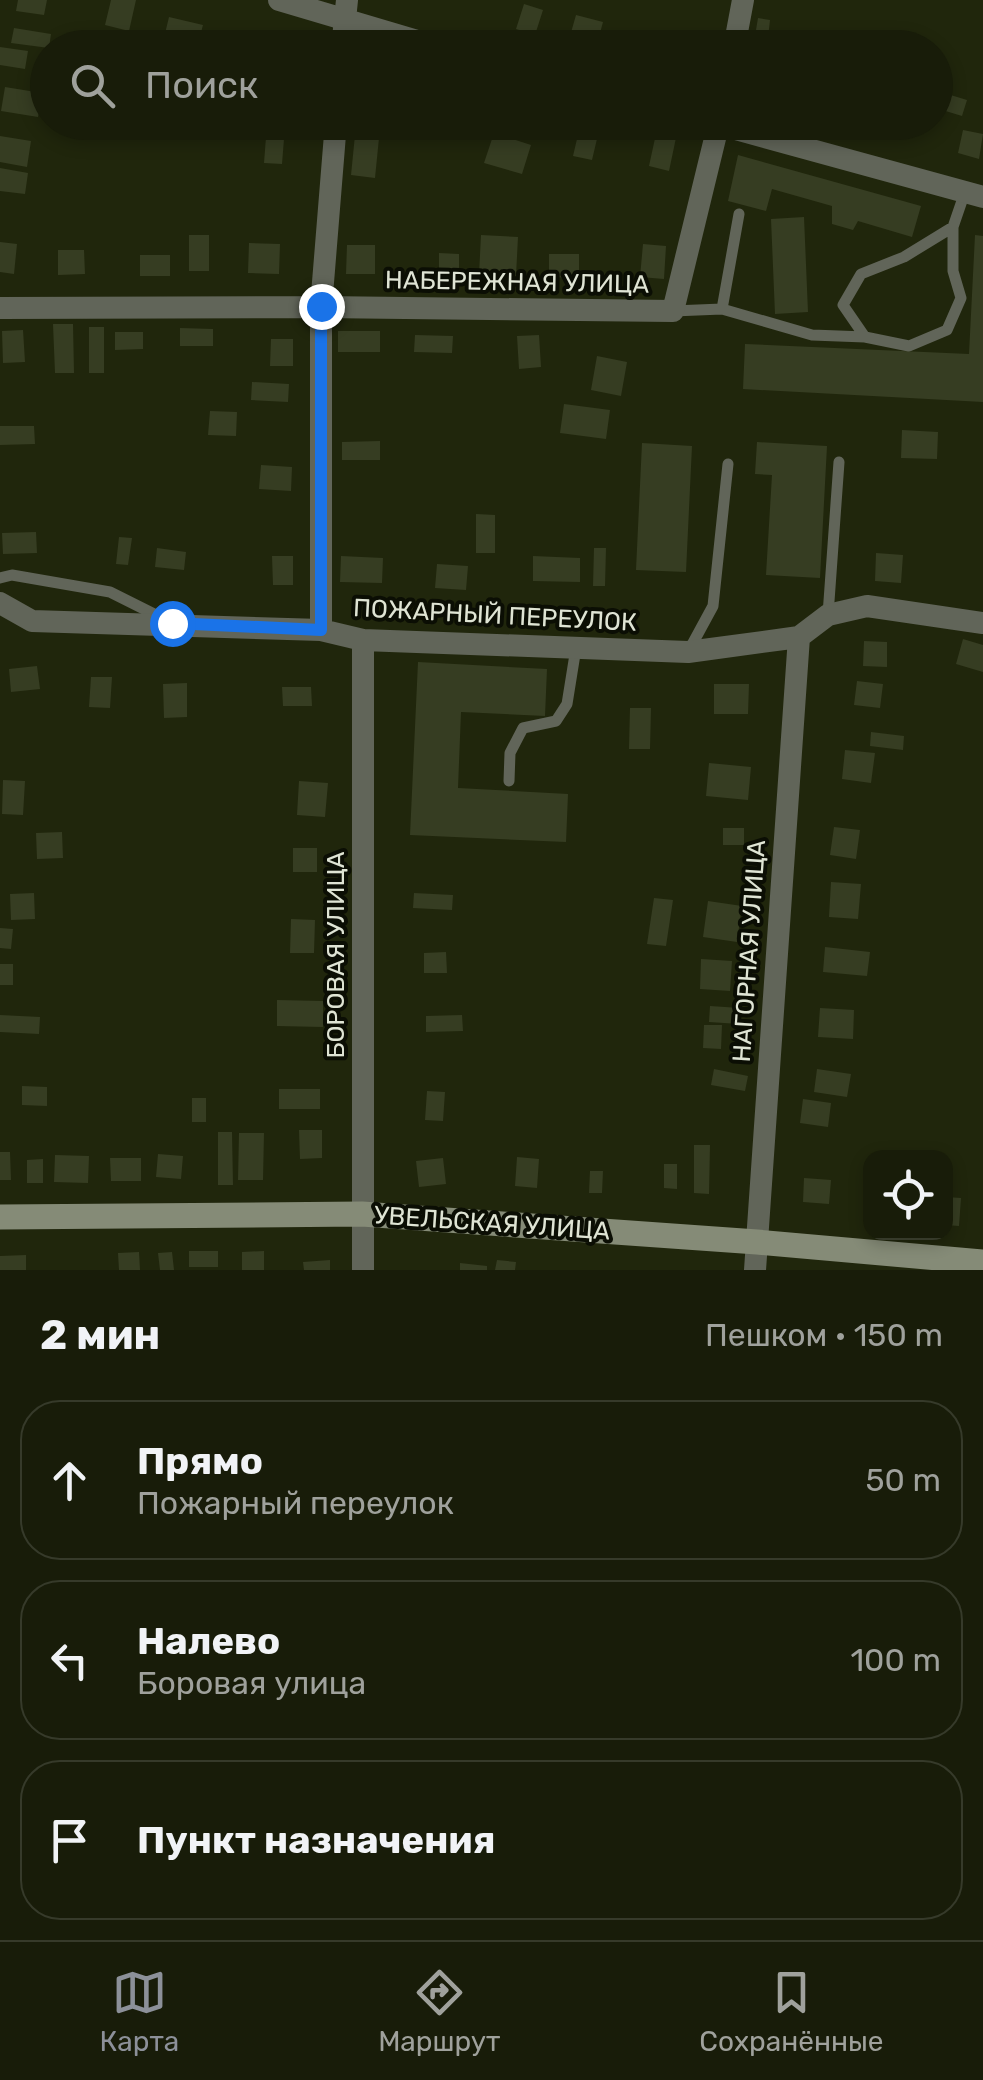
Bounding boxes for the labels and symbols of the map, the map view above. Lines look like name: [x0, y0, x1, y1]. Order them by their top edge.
street label: НАБЕРЕЖНАЯ УЛИЦА: [385, 265, 650, 299]
route end: [299, 284, 345, 330]
street label: ПОЖАРНЫЙ ПЕРЕУЛОК: [352, 593, 638, 637]
route start: [150, 601, 196, 647]
street label: НАГОРНАЯ УЛИЦА: [727, 839, 771, 1063]
street label: БОРОВАЯ УЛИЦА: [321, 851, 350, 1059]
street label: УВЕЛЬСКАЯ УЛИЦА: [373, 1200, 611, 1246]

